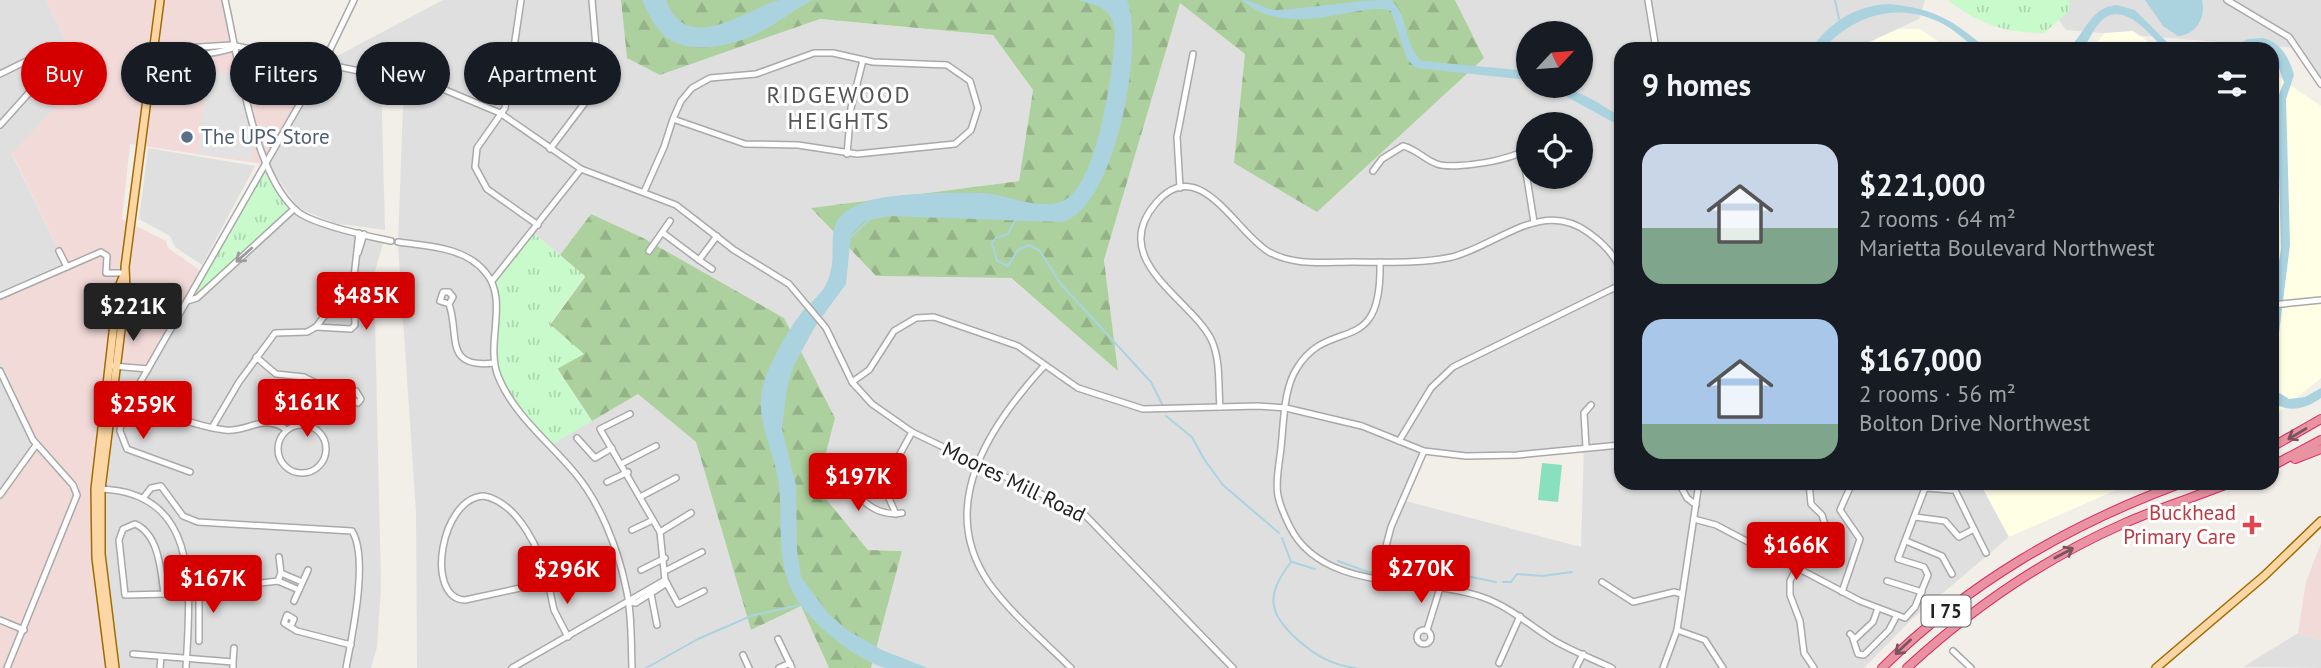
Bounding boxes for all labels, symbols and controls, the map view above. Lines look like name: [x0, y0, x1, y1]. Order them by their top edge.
north arrow: [1516, 21, 1592, 98]
map controls: [1516, 21, 1593, 189]
chip: Buy: [21, 42, 107, 105]
chip: Rent: [121, 42, 216, 105]
chip: Filters: [230, 42, 342, 105]
chip: New: [356, 42, 450, 105]
chip: Apartment: [464, 42, 621, 105]
text: 9 homes: [1642, 65, 1751, 104]
icon: filters: [2213, 65, 2251, 103]
district label: RIDGEWOOD HEIGHTS: [767, 80, 911, 135]
button: locate: [1516, 112, 1593, 189]
place label: The UPS Store: [201, 123, 330, 150]
marker: The UPS Store: [179, 129, 195, 145]
text: $221,000: [1859, 165, 1986, 204]
icon: home: [1698, 172, 1782, 256]
text: 2 rooms · 64 m²: [1859, 204, 2016, 233]
text: Marietta Boulevard Northwest: [1859, 233, 2155, 262]
one-way arrow: [236, 246, 253, 263]
pin: $485K: [317, 272, 415, 332]
text: $485K: [333, 280, 399, 309]
pin: $221K: [84, 284, 182, 343]
text: $221K: [100, 291, 166, 320]
text: $167,000: [1859, 340, 1982, 379]
icon: home: [1698, 347, 1782, 431]
text: 2 rooms · 56 m²: [1859, 379, 2016, 408]
pin: $161K: [258, 380, 356, 439]
pin: $259K: [94, 382, 192, 441]
text: $161K: [274, 387, 340, 416]
text: $259K: [110, 389, 176, 418]
text: Bolton Drive Northwest: [1859, 408, 2090, 437]
one-way arrow: [2287, 427, 2307, 441]
street label: Moores Mill Road: [938, 435, 1090, 528]
pin: $197K: [809, 454, 907, 513]
text: $197K: [825, 461, 891, 490]
place label: Buckhead Primary Care: [2123, 499, 2236, 550]
marker: Buckhead Primary Care: [2242, 515, 2262, 535]
pin: $166K: [1747, 522, 1845, 582]
text: $166K: [1763, 530, 1829, 559]
pin: $296K: [518, 546, 616, 606]
pin: $270K: [1372, 546, 1470, 605]
one-way arrow: [2053, 546, 2074, 560]
text: $270K: [1388, 553, 1454, 582]
text: $296K: [534, 554, 600, 583]
pin: $167K: [164, 556, 262, 615]
text: $167K: [180, 563, 246, 592]
road number: I 75: [1922, 596, 1970, 626]
one-way arrow: [1895, 639, 1912, 656]

